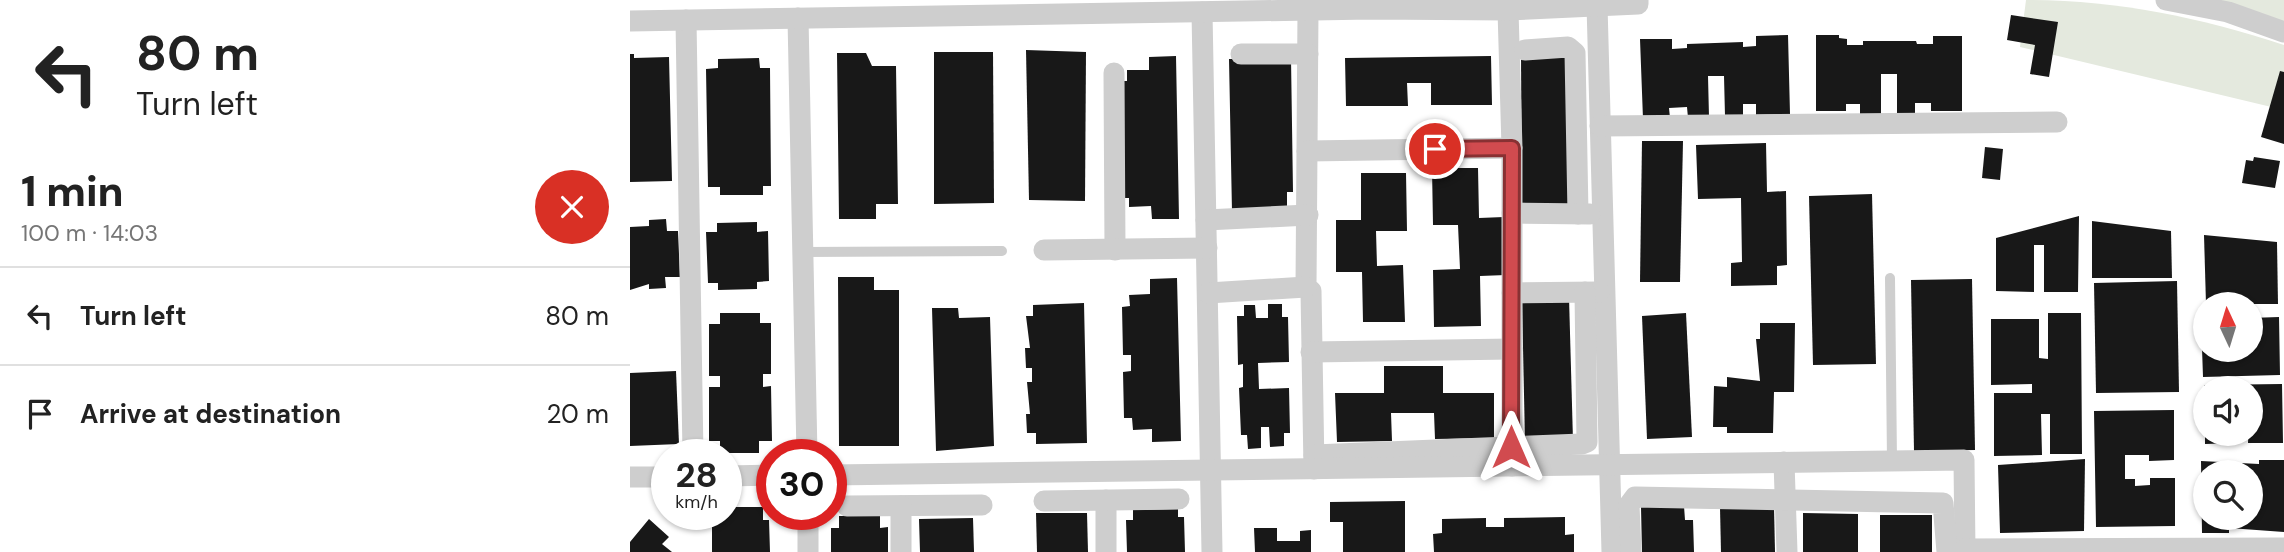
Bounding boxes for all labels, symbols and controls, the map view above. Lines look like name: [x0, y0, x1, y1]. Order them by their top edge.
text: 80 m: [136, 21, 259, 85]
icon: left: [21, 28, 112, 119]
text: Turn left: [136, 83, 258, 125]
pin: [1405, 119, 1465, 179]
icon: arrive: [1416, 130, 1454, 168]
text: 1 min: [21, 164, 124, 219]
button: close: [535, 170, 609, 244]
text: 100 m · 14:03: [21, 218, 158, 248]
north arrow: [2193, 292, 2263, 362]
map controls: [2193, 292, 2263, 530]
icon: left: [21, 297, 59, 335]
text: Turn left: [80, 299, 187, 333]
text: 80 m: [545, 299, 609, 333]
button: sound: [2193, 376, 2263, 446]
icon: arrive: [21, 395, 59, 433]
text: Arrive at destination: [80, 397, 341, 431]
text: 20 m: [546, 397, 609, 431]
position arrow: [1474, 410, 1548, 484]
speed limit sign: 30: [756, 439, 847, 530]
text: 28: [675, 452, 718, 498]
button: search: [2193, 460, 2263, 530]
text: km/h: [675, 490, 718, 514]

